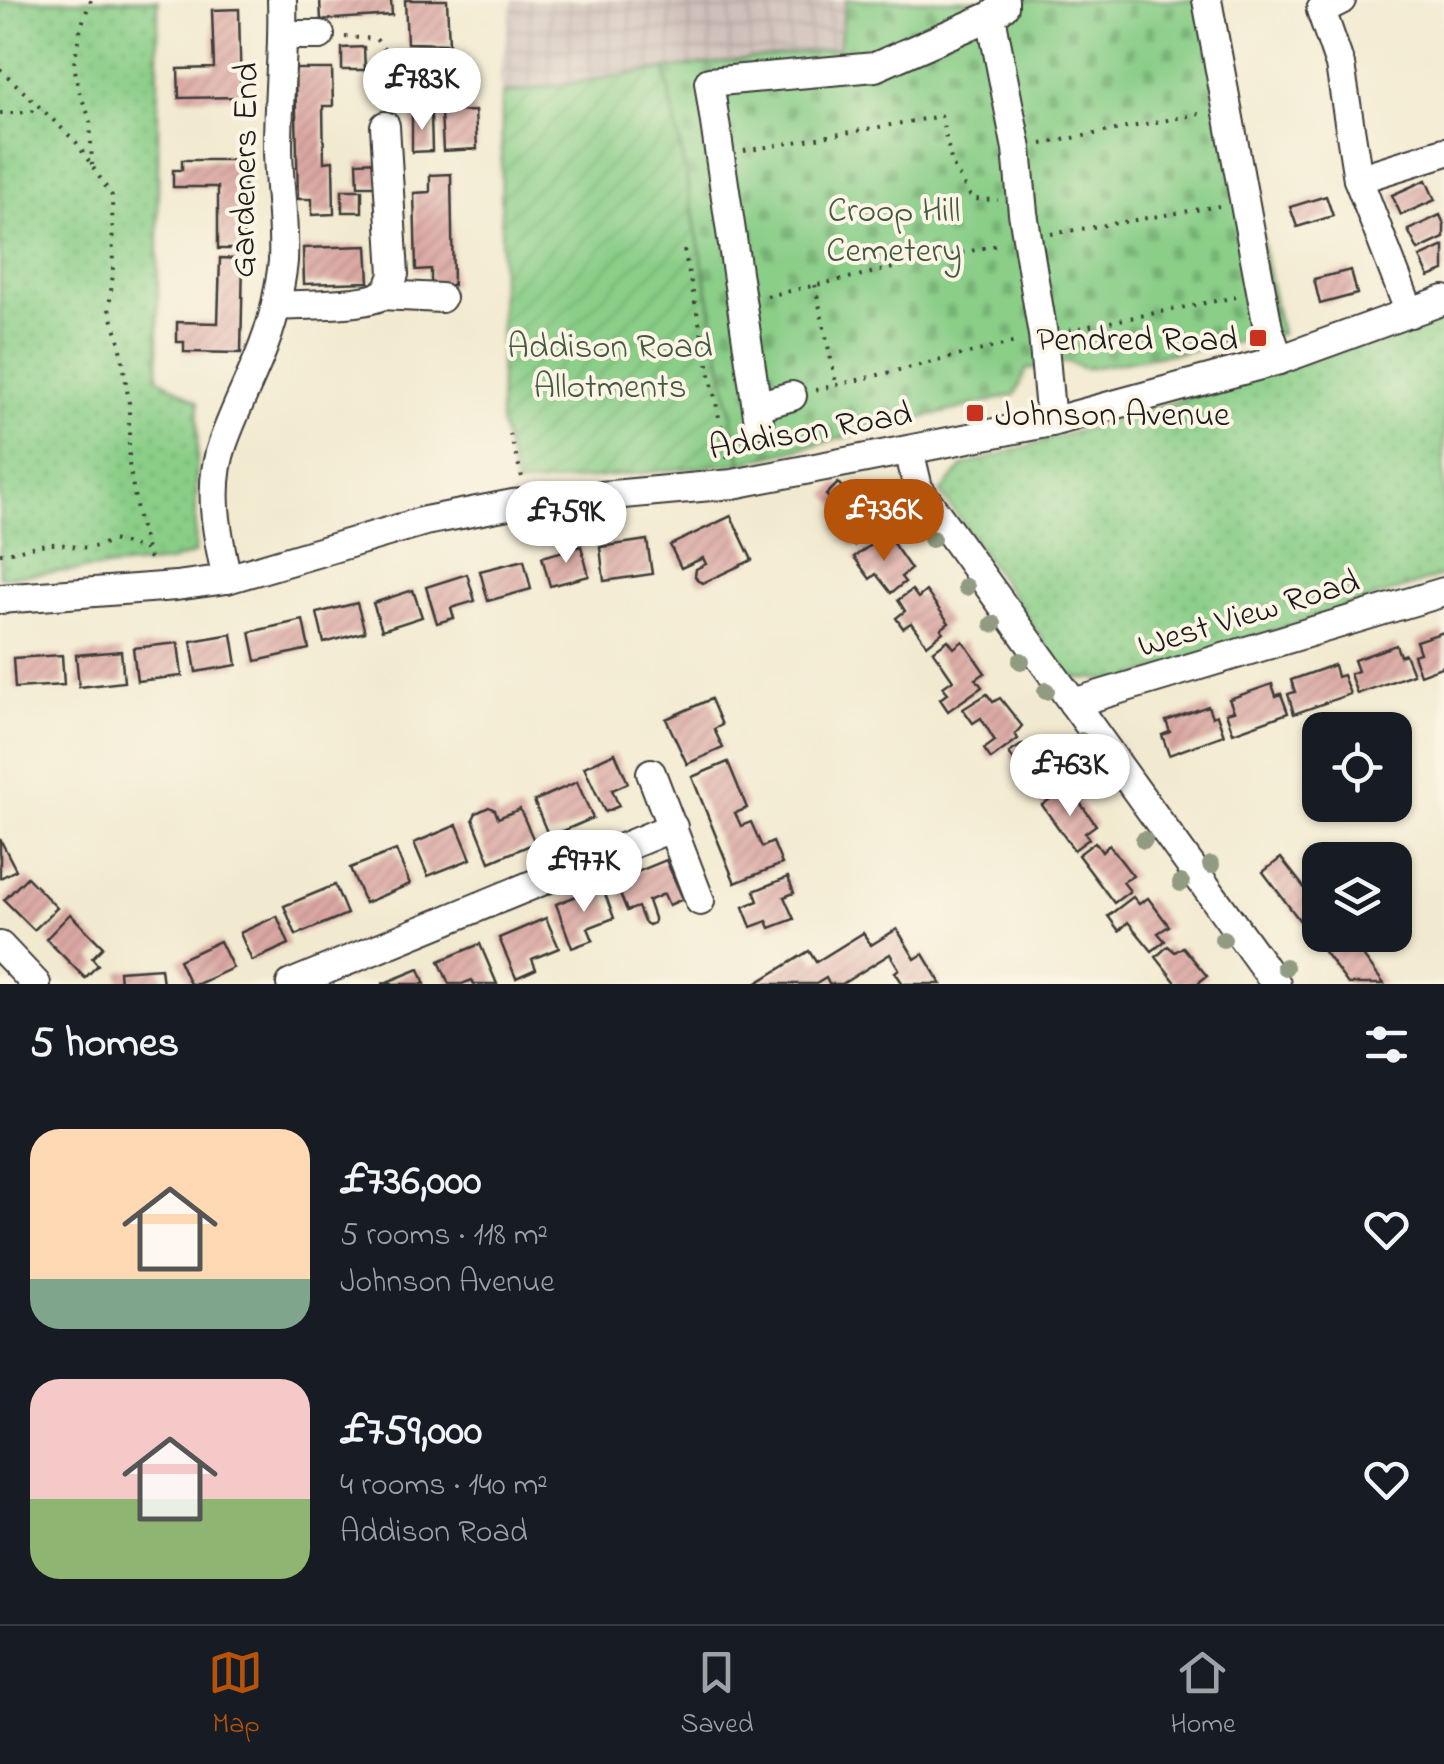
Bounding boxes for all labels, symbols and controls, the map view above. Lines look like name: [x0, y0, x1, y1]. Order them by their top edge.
pin: £783K: [352, 48, 492, 133]
text: £783K: [385, 57, 459, 104]
street label: Gardeners End: [219, 62, 274, 278]
park label: Croop Hill Cemetery: [826, 187, 962, 278]
place label: Pendred Road: [1036, 316, 1238, 367]
park label: Addison Road Allotments: [507, 323, 713, 414]
marker: Pendred Road: [1247, 327, 1269, 349]
street label: Addison Road: [705, 390, 916, 475]
place label: Johnson Avenue: [995, 391, 1230, 442]
marker: Johnson Avenue: [964, 402, 986, 424]
pin: £736K: [814, 479, 954, 564]
pin: £759K: [496, 481, 636, 566]
text: £736K: [846, 488, 922, 535]
text: £759K: [528, 490, 604, 537]
street label: West View Road: [1132, 557, 1366, 673]
map controls: [1302, 712, 1412, 952]
button: locate: [1302, 712, 1412, 822]
pin: £763K: [1000, 734, 1140, 819]
text: £763K: [1032, 743, 1108, 790]
pin: £977K: [514, 830, 654, 915]
text: £977K: [548, 839, 620, 886]
button: layers: [1302, 842, 1412, 952]
text: 5 homes: [30, 1014, 179, 1075]
icon: filters: [1359, 1017, 1414, 1072]
text: £736,000: [340, 1152, 481, 1213]
icon: home: [110, 1169, 230, 1289]
icon: heart: [1359, 1202, 1414, 1257]
text: 5 rooms · 118 m²: [340, 1213, 548, 1260]
text: Johnson Avenue: [340, 1260, 555, 1307]
text: £759,000: [340, 1402, 482, 1463]
icon: home: [110, 1419, 230, 1539]
icon: heart: [1359, 1452, 1414, 1507]
text: 4 rooms · 140 m²: [340, 1463, 548, 1510]
text: Addison Road: [340, 1510, 528, 1557]
tab: Map: [208, 1645, 263, 1746]
tab: Saved: [680, 1645, 753, 1746]
tab: Home: [1170, 1645, 1236, 1746]

